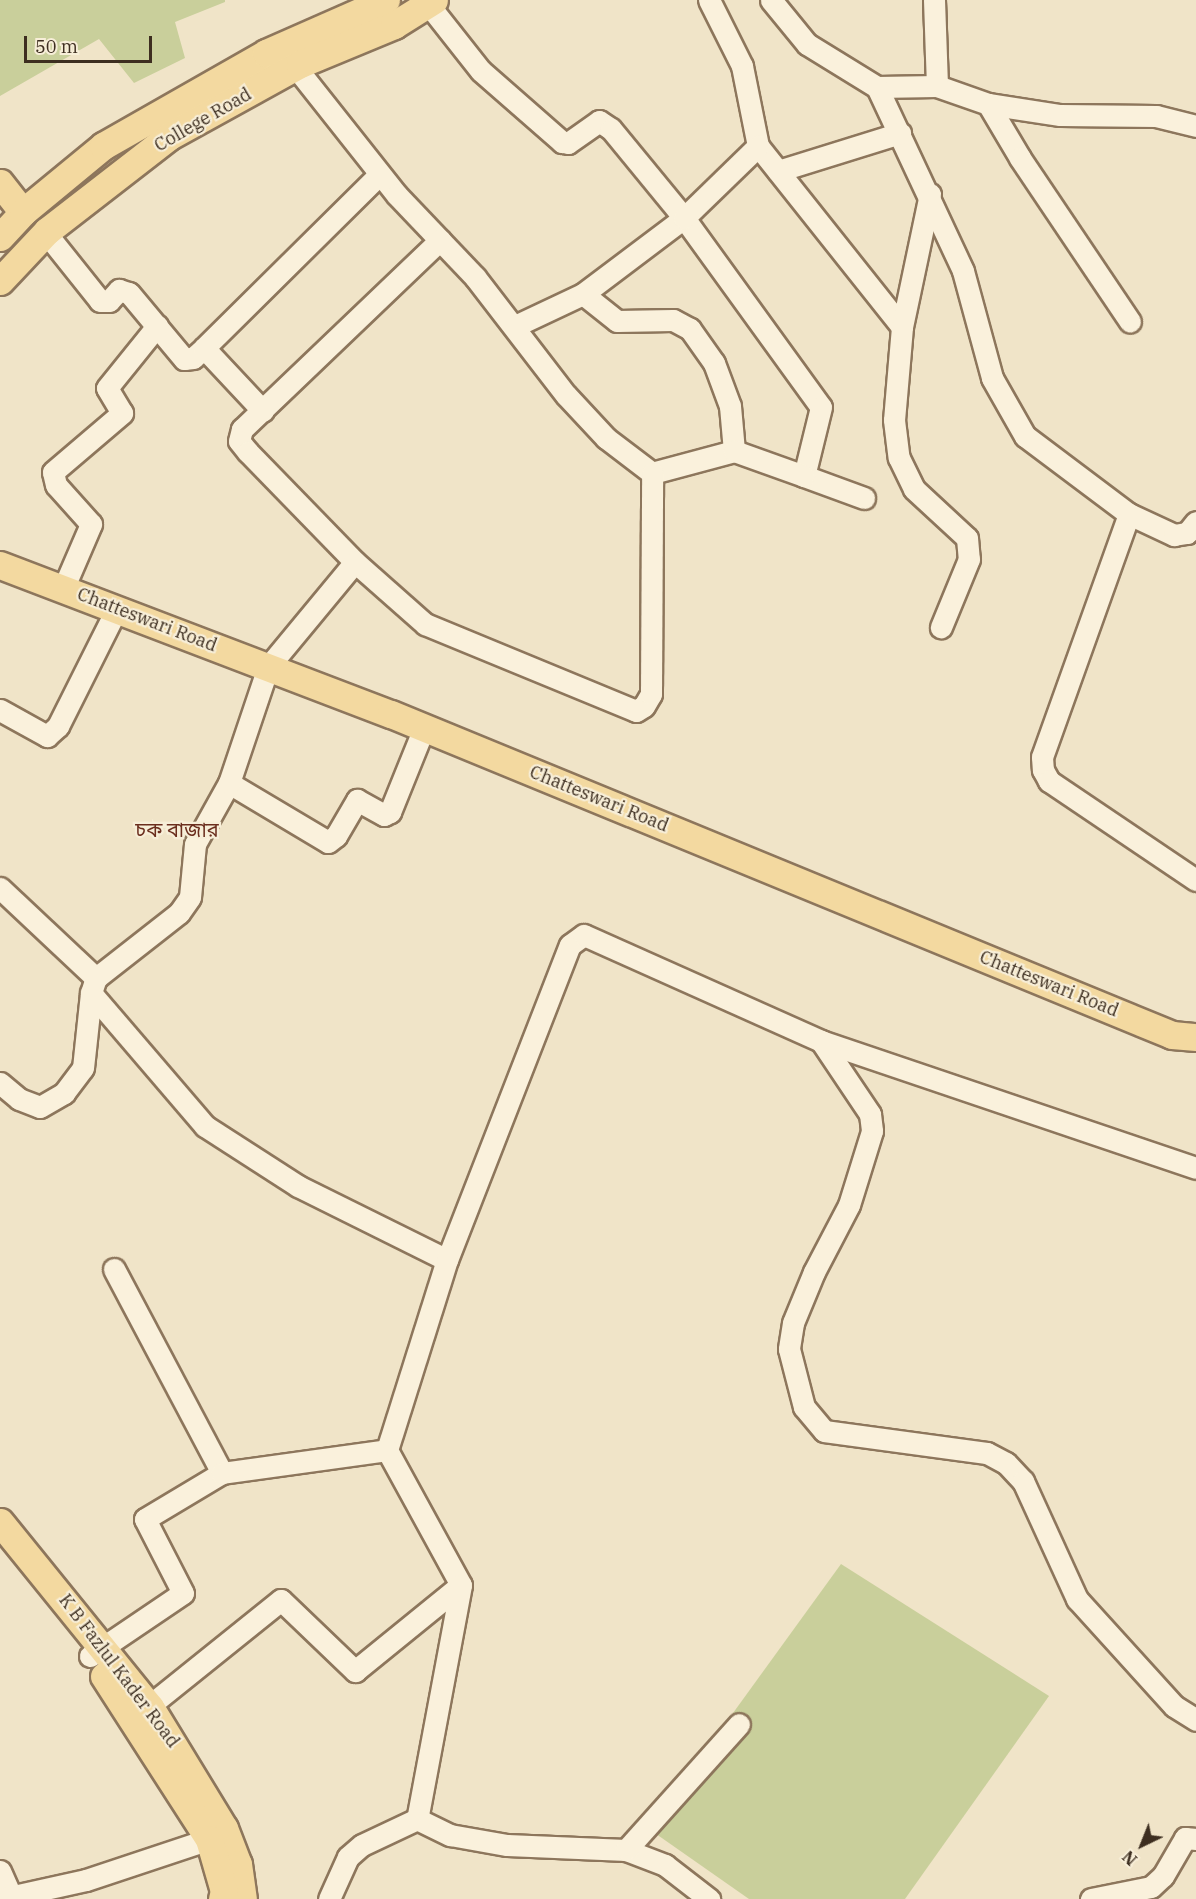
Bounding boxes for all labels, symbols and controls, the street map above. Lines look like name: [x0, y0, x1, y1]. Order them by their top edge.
scale bar: [27, 24, 154, 62]
text: 50 m: [35, 35, 78, 58]
street label: College Road: [151, 84, 255, 156]
street label: Chatteswari Road: [74, 583, 220, 657]
street label: Chatteswari Road: [526, 761, 672, 837]
district label: চক বাজার: [135, 817, 219, 841]
street label: Chatteswari Road: [976, 946, 1122, 1022]
street label: K B Fazlul Kader Road: [54, 1590, 184, 1752]
north arrow: [1112, 1815, 1172, 1875]
text: N: [1118, 1847, 1141, 1870]

